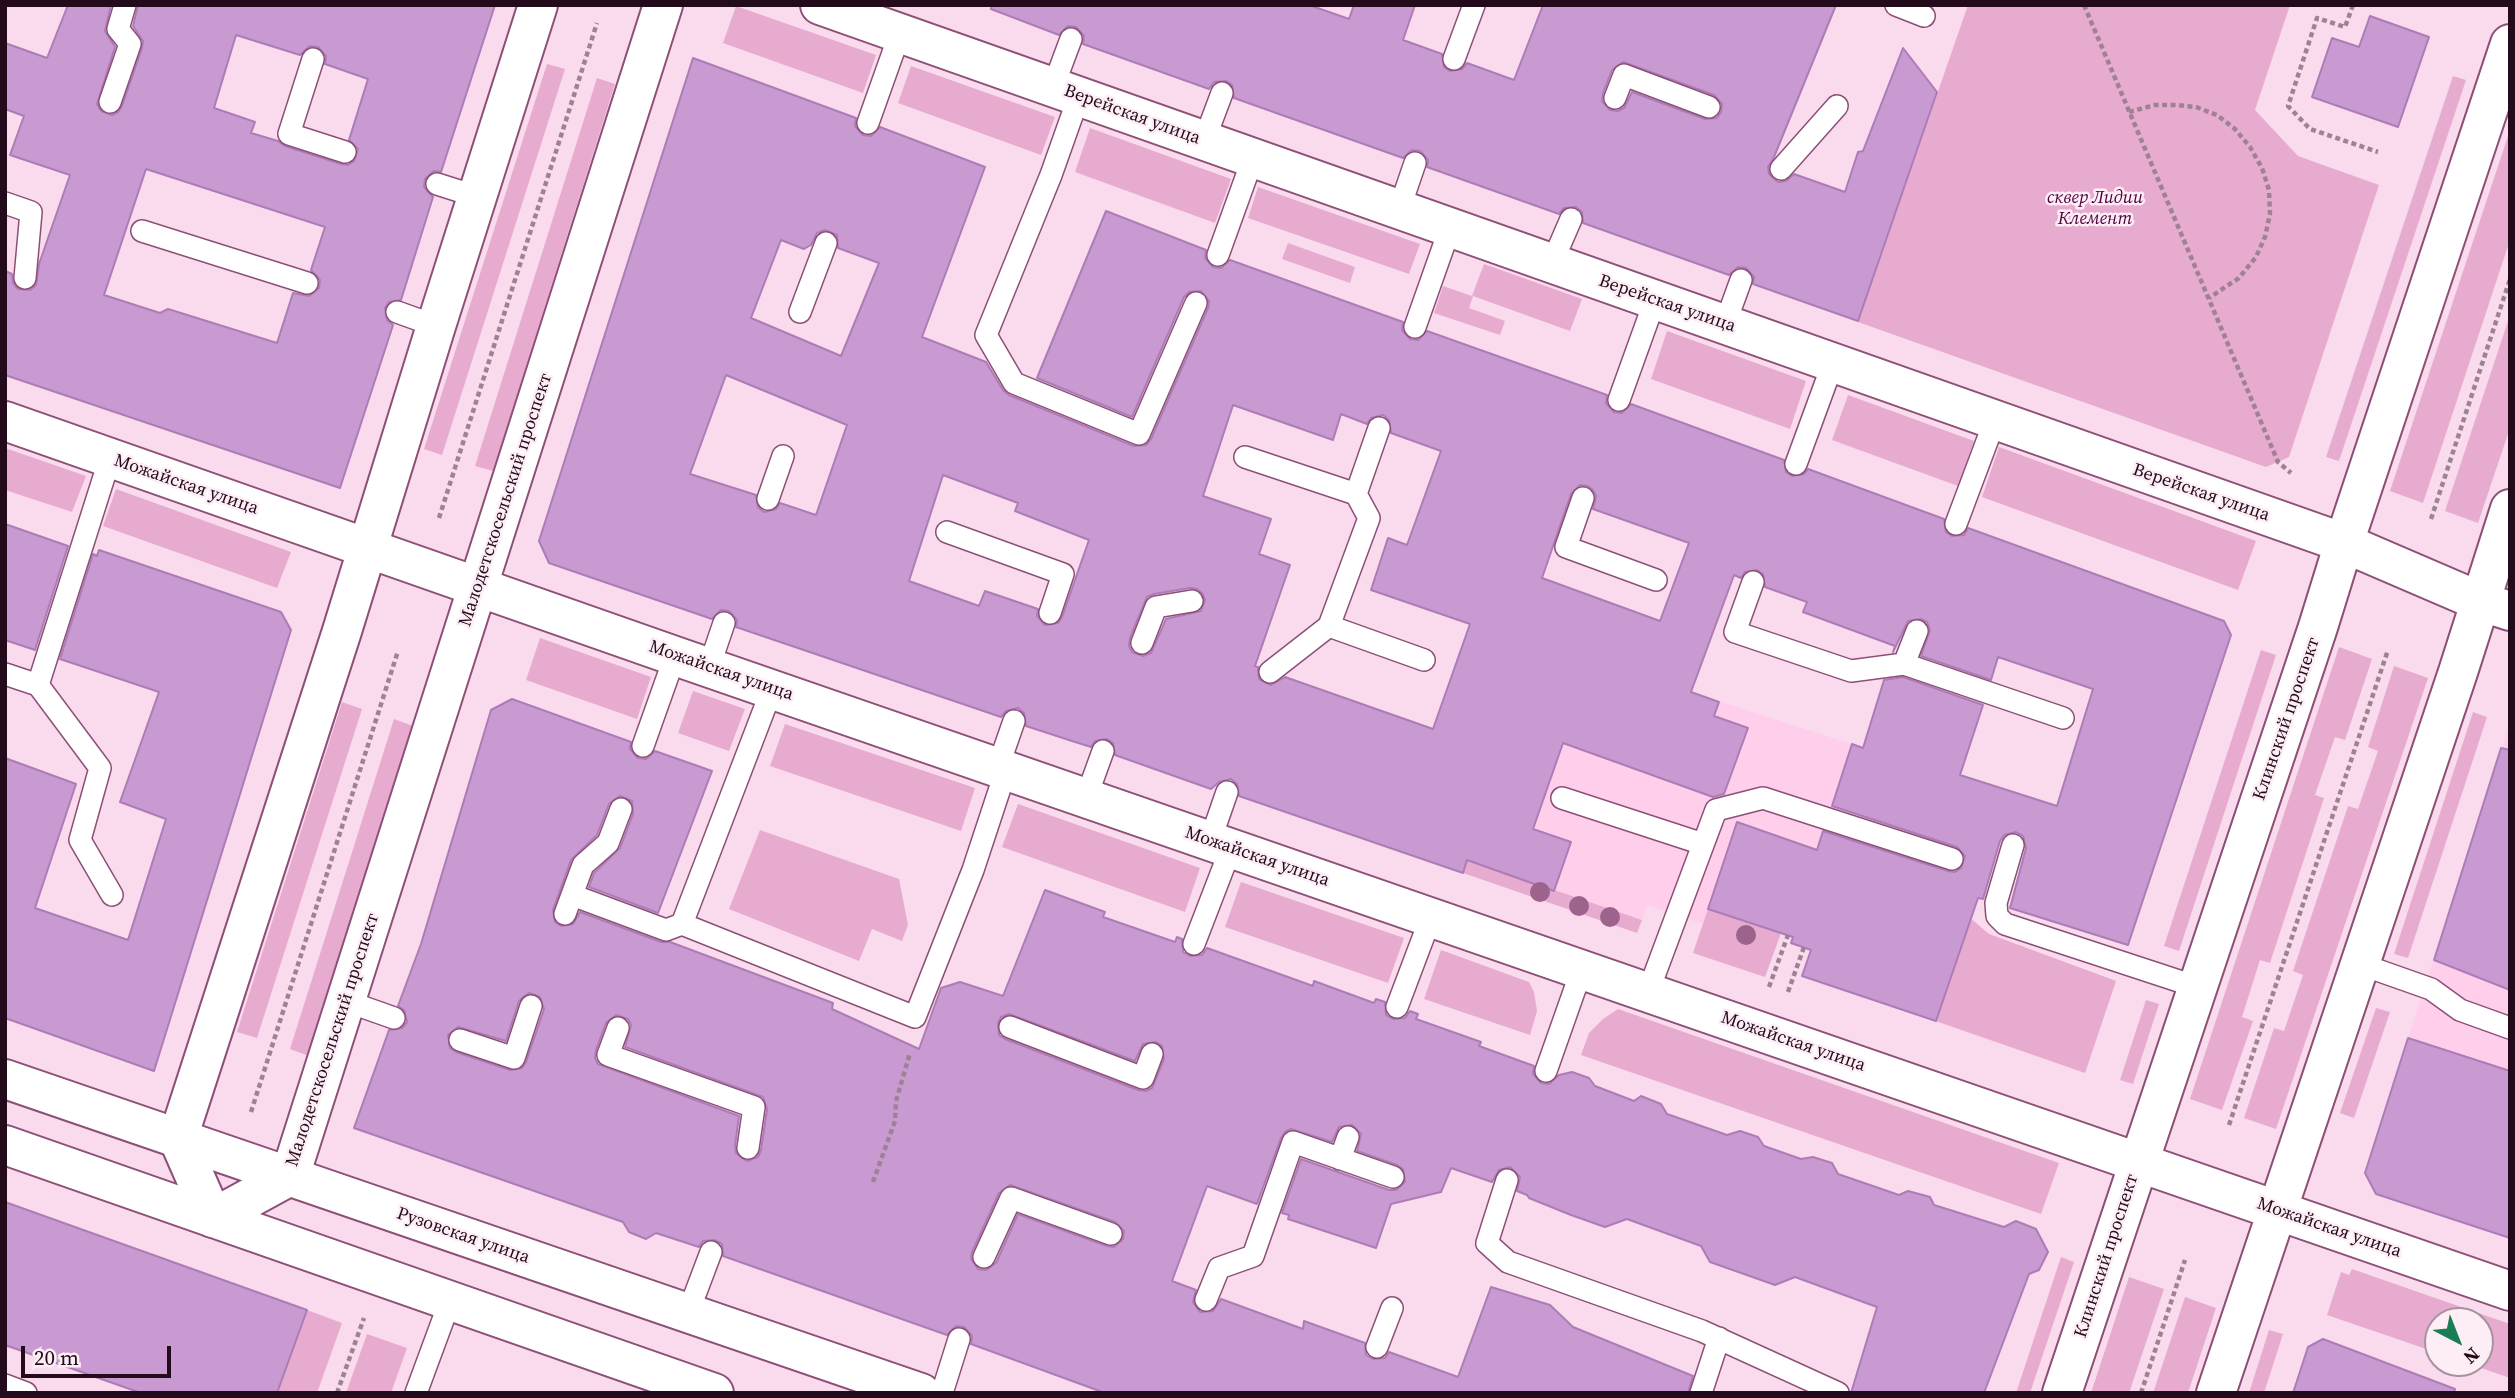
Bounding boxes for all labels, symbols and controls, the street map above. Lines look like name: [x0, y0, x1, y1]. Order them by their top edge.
street label: Верейская улица: [1061, 80, 1203, 150]
park label: сквер Лидии Клемент: [2047, 187, 2143, 230]
street label: Верейская улица: [1596, 270, 1738, 338]
street label: Малодетскосельский проспект: [455, 371, 557, 629]
street label: Можайская улица: [111, 450, 261, 520]
street label: Верейская улица: [2130, 459, 2272, 527]
street label: Клинский проспект: [2249, 635, 2325, 803]
street label: Можайская улица: [646, 636, 796, 706]
street label: Можайская улица: [1182, 822, 1332, 892]
street label: Малодетскосельский проспект: [282, 911, 384, 1169]
street label: Можайская улица: [1718, 1007, 1868, 1077]
street label: Клинский проспект: [2070, 1171, 2144, 1341]
street label: Можайская улица: [2254, 1193, 2404, 1263]
street label: Рузовская улица: [394, 1203, 532, 1269]
north arrow: [2424, 1307, 2494, 1377]
scale bar: [24, 1332, 175, 1376]
text: N: [2458, 1342, 2486, 1370]
text: 20 m: [34, 1343, 79, 1372]

